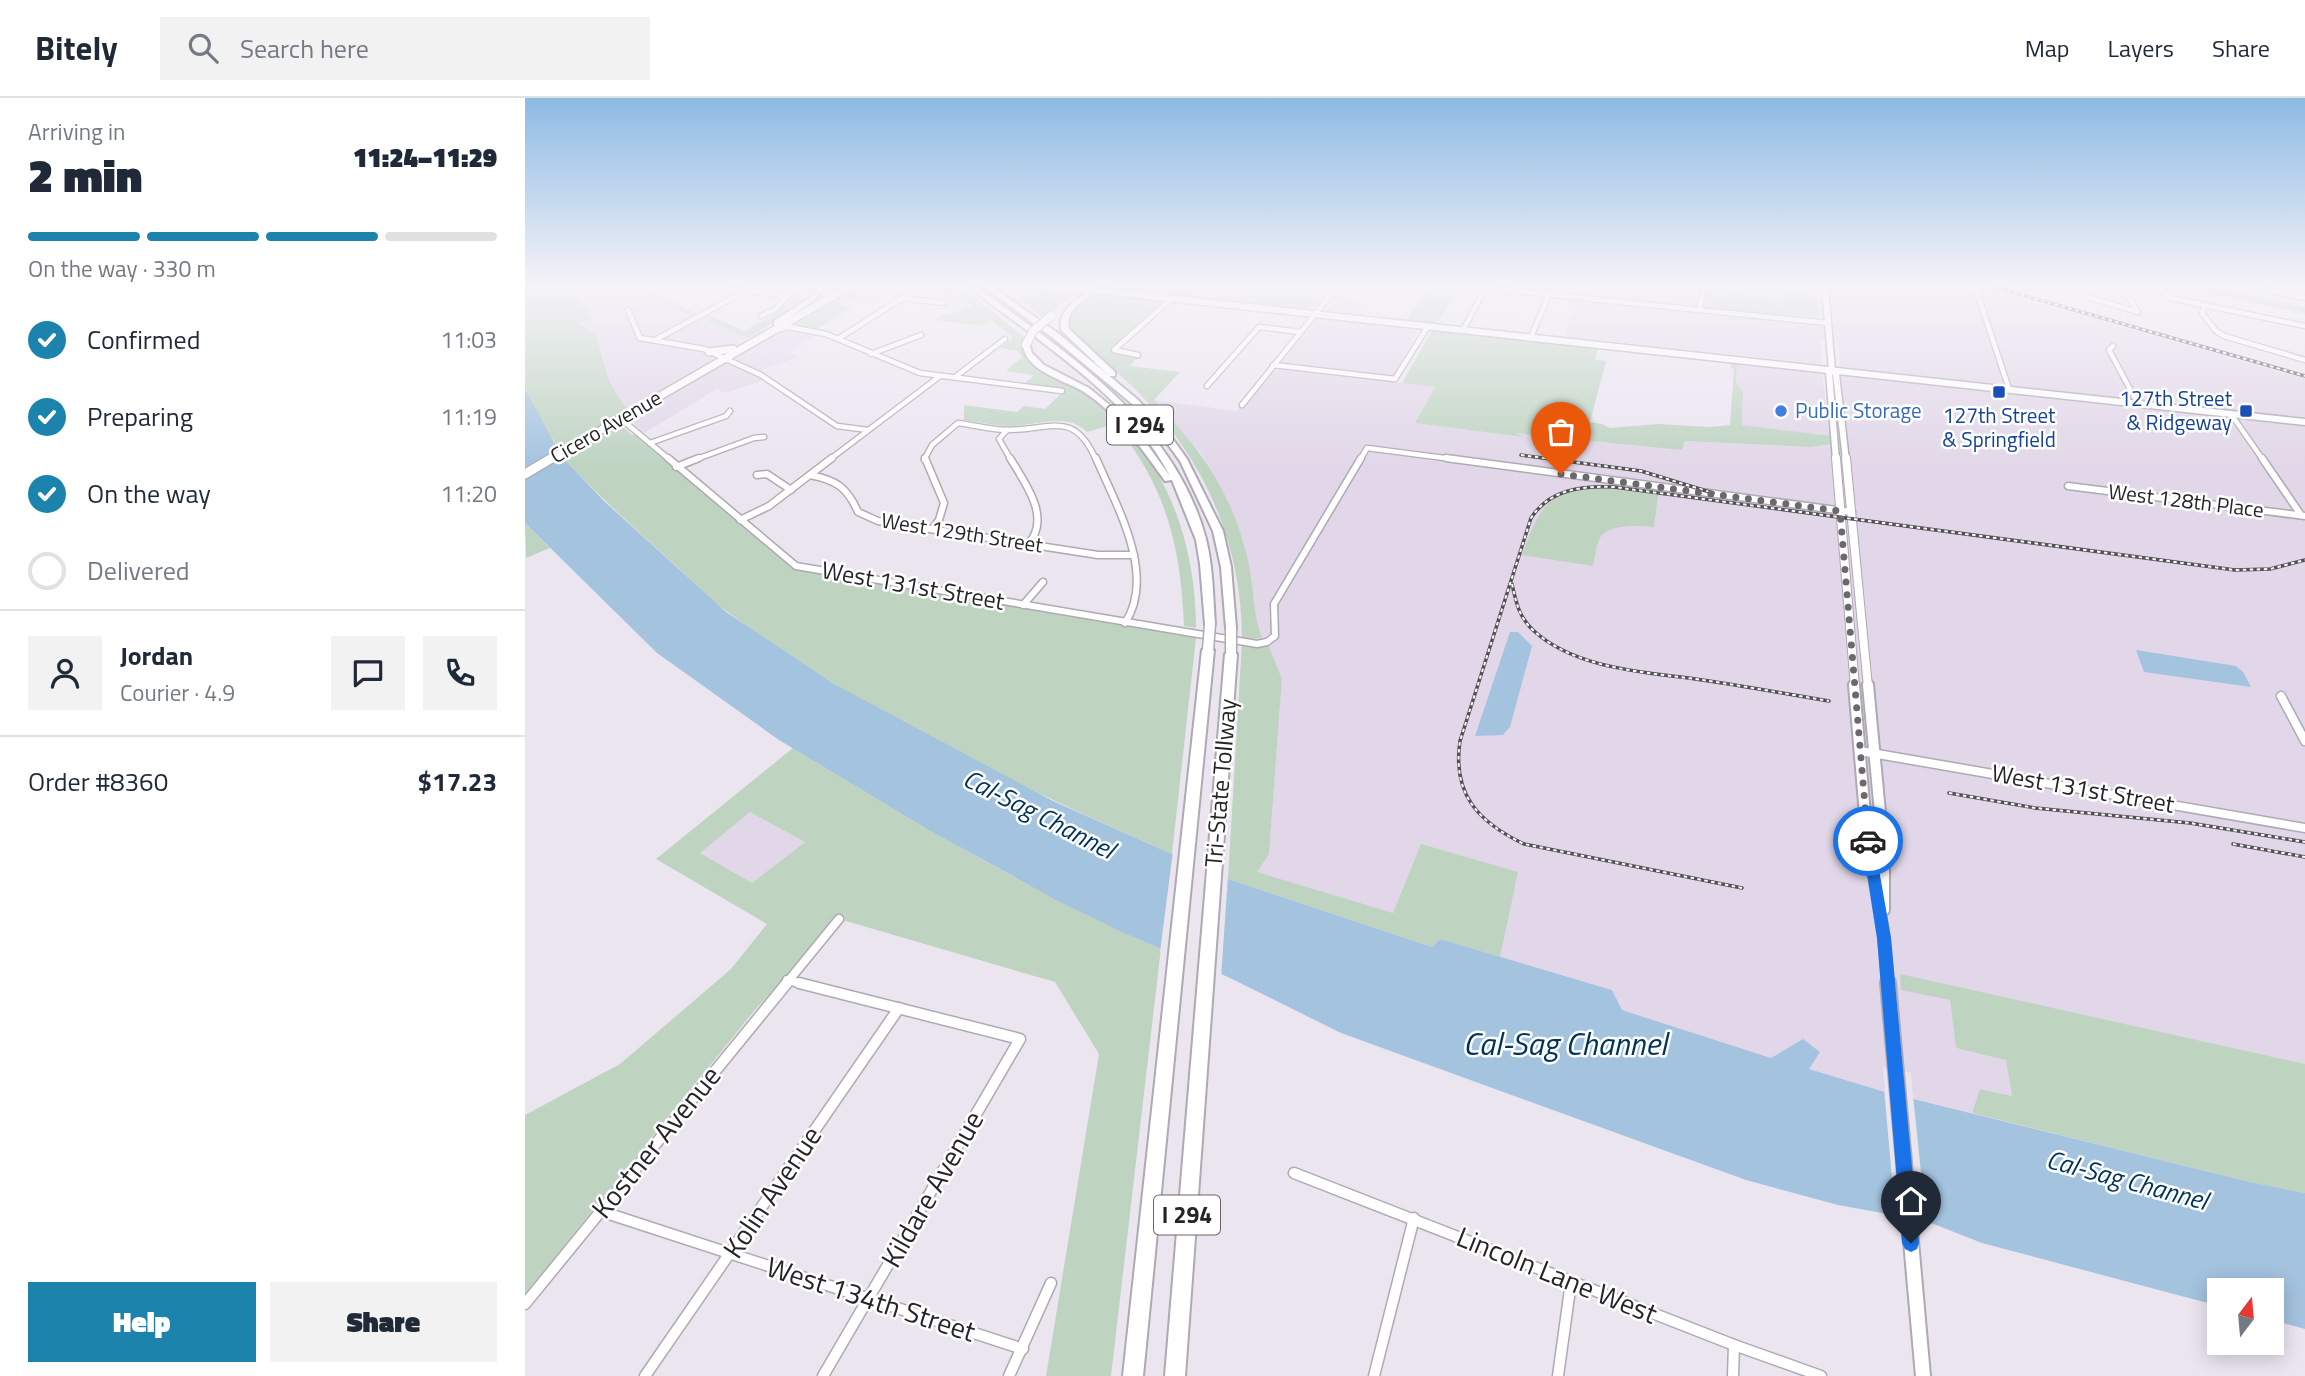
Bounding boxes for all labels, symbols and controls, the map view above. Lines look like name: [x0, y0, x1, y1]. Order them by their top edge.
search box: [160, 17, 650, 80]
text: Bitely: [35, 23, 118, 73]
icon: search: [184, 29, 222, 67]
text: Search here: [240, 29, 369, 68]
text: Map: [2025, 30, 2070, 66]
text: Layers: [2108, 30, 2174, 66]
text: Share: [2212, 30, 2270, 66]
text: Arriving in: [28, 114, 125, 149]
text: 11:24–11:29: [353, 138, 497, 177]
text: 2 min: [28, 140, 142, 210]
text: On the way · 330 m: [28, 251, 216, 286]
text: Confirmed: [87, 320, 201, 359]
icon: check: [28, 321, 66, 359]
text: 11:03: [440, 322, 497, 357]
street label: Cicero Avenue: [544, 381, 667, 471]
place label: 127th Street & Ridgeway: [2119, 382, 2233, 438]
marker: 127th Street & Springfield: [1991, 384, 2007, 400]
place label: Public Storage: [1795, 394, 1922, 426]
text: Preparing: [87, 397, 193, 436]
icon: check: [28, 398, 66, 436]
text: 11:19: [440, 399, 497, 434]
place label: 127th Street & Springfield: [1942, 399, 2056, 455]
pin: [1531, 402, 1591, 474]
marker: Public Storage: [1773, 403, 1789, 419]
marker: 127th Street & Ridgeway: [2238, 403, 2254, 419]
road number: I 294: [1107, 406, 1173, 444]
icon: bag: [1542, 413, 1580, 451]
text: On the way: [87, 474, 211, 513]
icon: check: [28, 475, 66, 513]
street label: West 128th Place: [2106, 475, 2266, 525]
text: 11:20: [440, 476, 497, 511]
street label: West 129th Street: [879, 503, 1046, 561]
text: Delivered: [87, 551, 190, 590]
street label: West 131st Street: [819, 551, 1008, 619]
button: person: [28, 636, 102, 710]
text: Jordan: [120, 636, 193, 675]
button: chat: [331, 636, 405, 710]
button: phone: [423, 636, 497, 710]
text: Courier · 4.9: [120, 675, 235, 710]
street label: Tri-State Tollway: [1195, 697, 1245, 869]
street label: West 131st Street: [1989, 754, 2178, 822]
water label: Cal-Sag Channel: [957, 759, 1125, 870]
text: Order #8360: [28, 762, 168, 801]
text: $17.23: [418, 762, 497, 801]
courier: [1833, 806, 1903, 876]
icon: car: [1849, 822, 1887, 860]
water label: Cal-Sag Channel: [1463, 1019, 1670, 1067]
street label: Kostner Avenue: [580, 1056, 731, 1227]
street label: Kildare Avenue: [869, 1102, 994, 1275]
street label: Kolin Avenue: [711, 1117, 832, 1267]
water label: Cal-Sag Channel: [2042, 1139, 2215, 1221]
pin: [1881, 1171, 1941, 1243]
icon: home: [1892, 1182, 1930, 1220]
road number: I 294: [1154, 1196, 1220, 1234]
street label: Lincoln Lane West: [1450, 1215, 1664, 1334]
street label: West 134th Street: [761, 1244, 981, 1353]
north arrow: [2207, 1278, 2284, 1354]
map controls: [2207, 1278, 2284, 1355]
button: Help: [28, 1282, 256, 1362]
button: Share: [270, 1282, 497, 1362]

